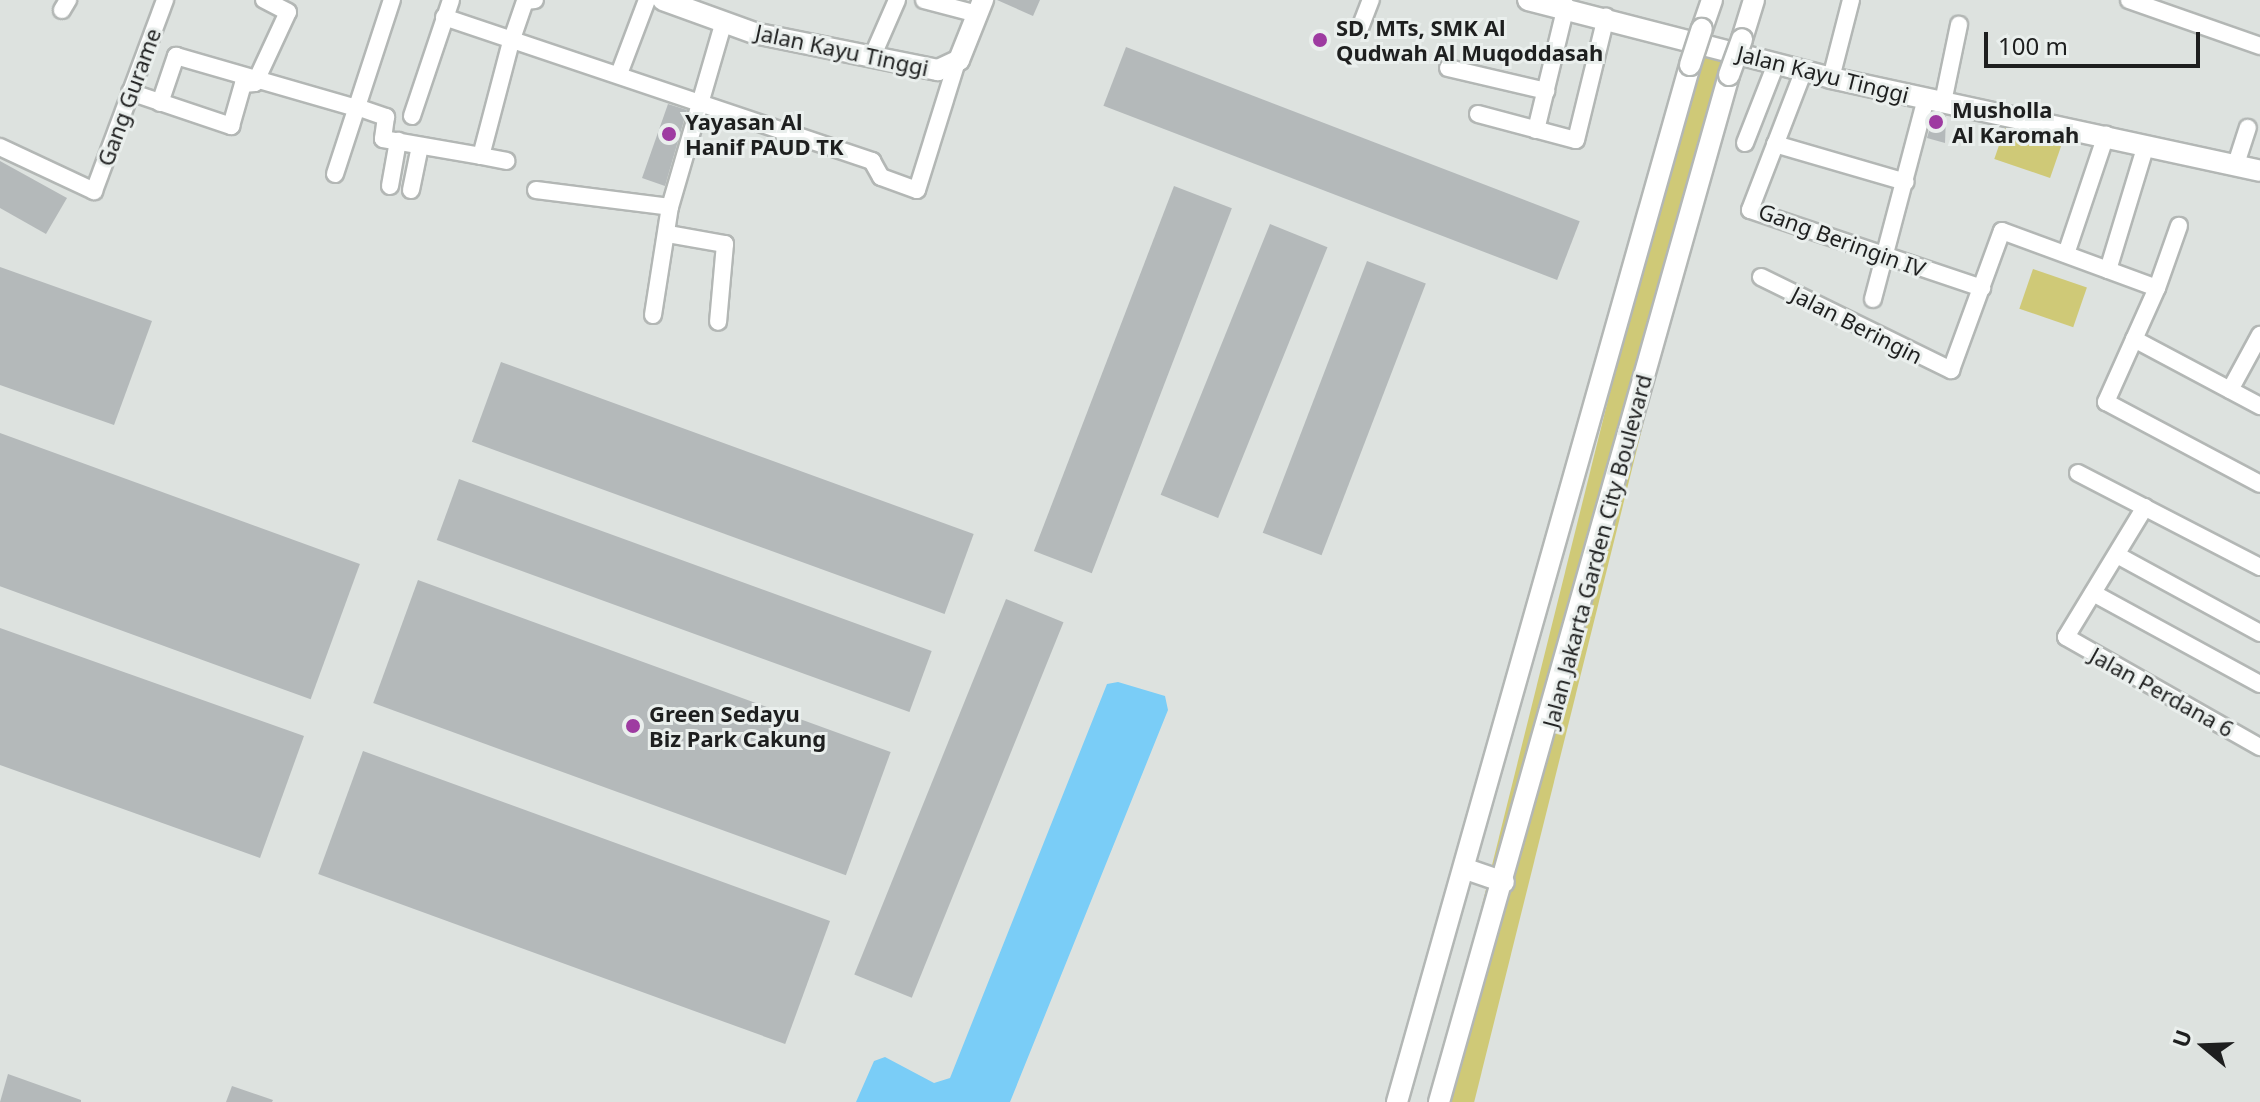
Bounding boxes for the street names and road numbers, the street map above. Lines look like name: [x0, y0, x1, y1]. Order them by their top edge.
street label: Jalan Kayu Tinggi: [753, 19, 931, 81]
street label: Gang Gurame: [92, 24, 166, 170]
street label: Jalan Kayu Tinggi: [1734, 40, 1912, 108]
street label: Gang Beringin IV: [1755, 198, 1929, 282]
street label: Jalan Beringin: [1787, 281, 1927, 369]
street label: Jalan Jakarta Garden City Boulevard: [1537, 372, 1657, 730]
street label: Jalan Perdana 6: [2086, 642, 2238, 742]

